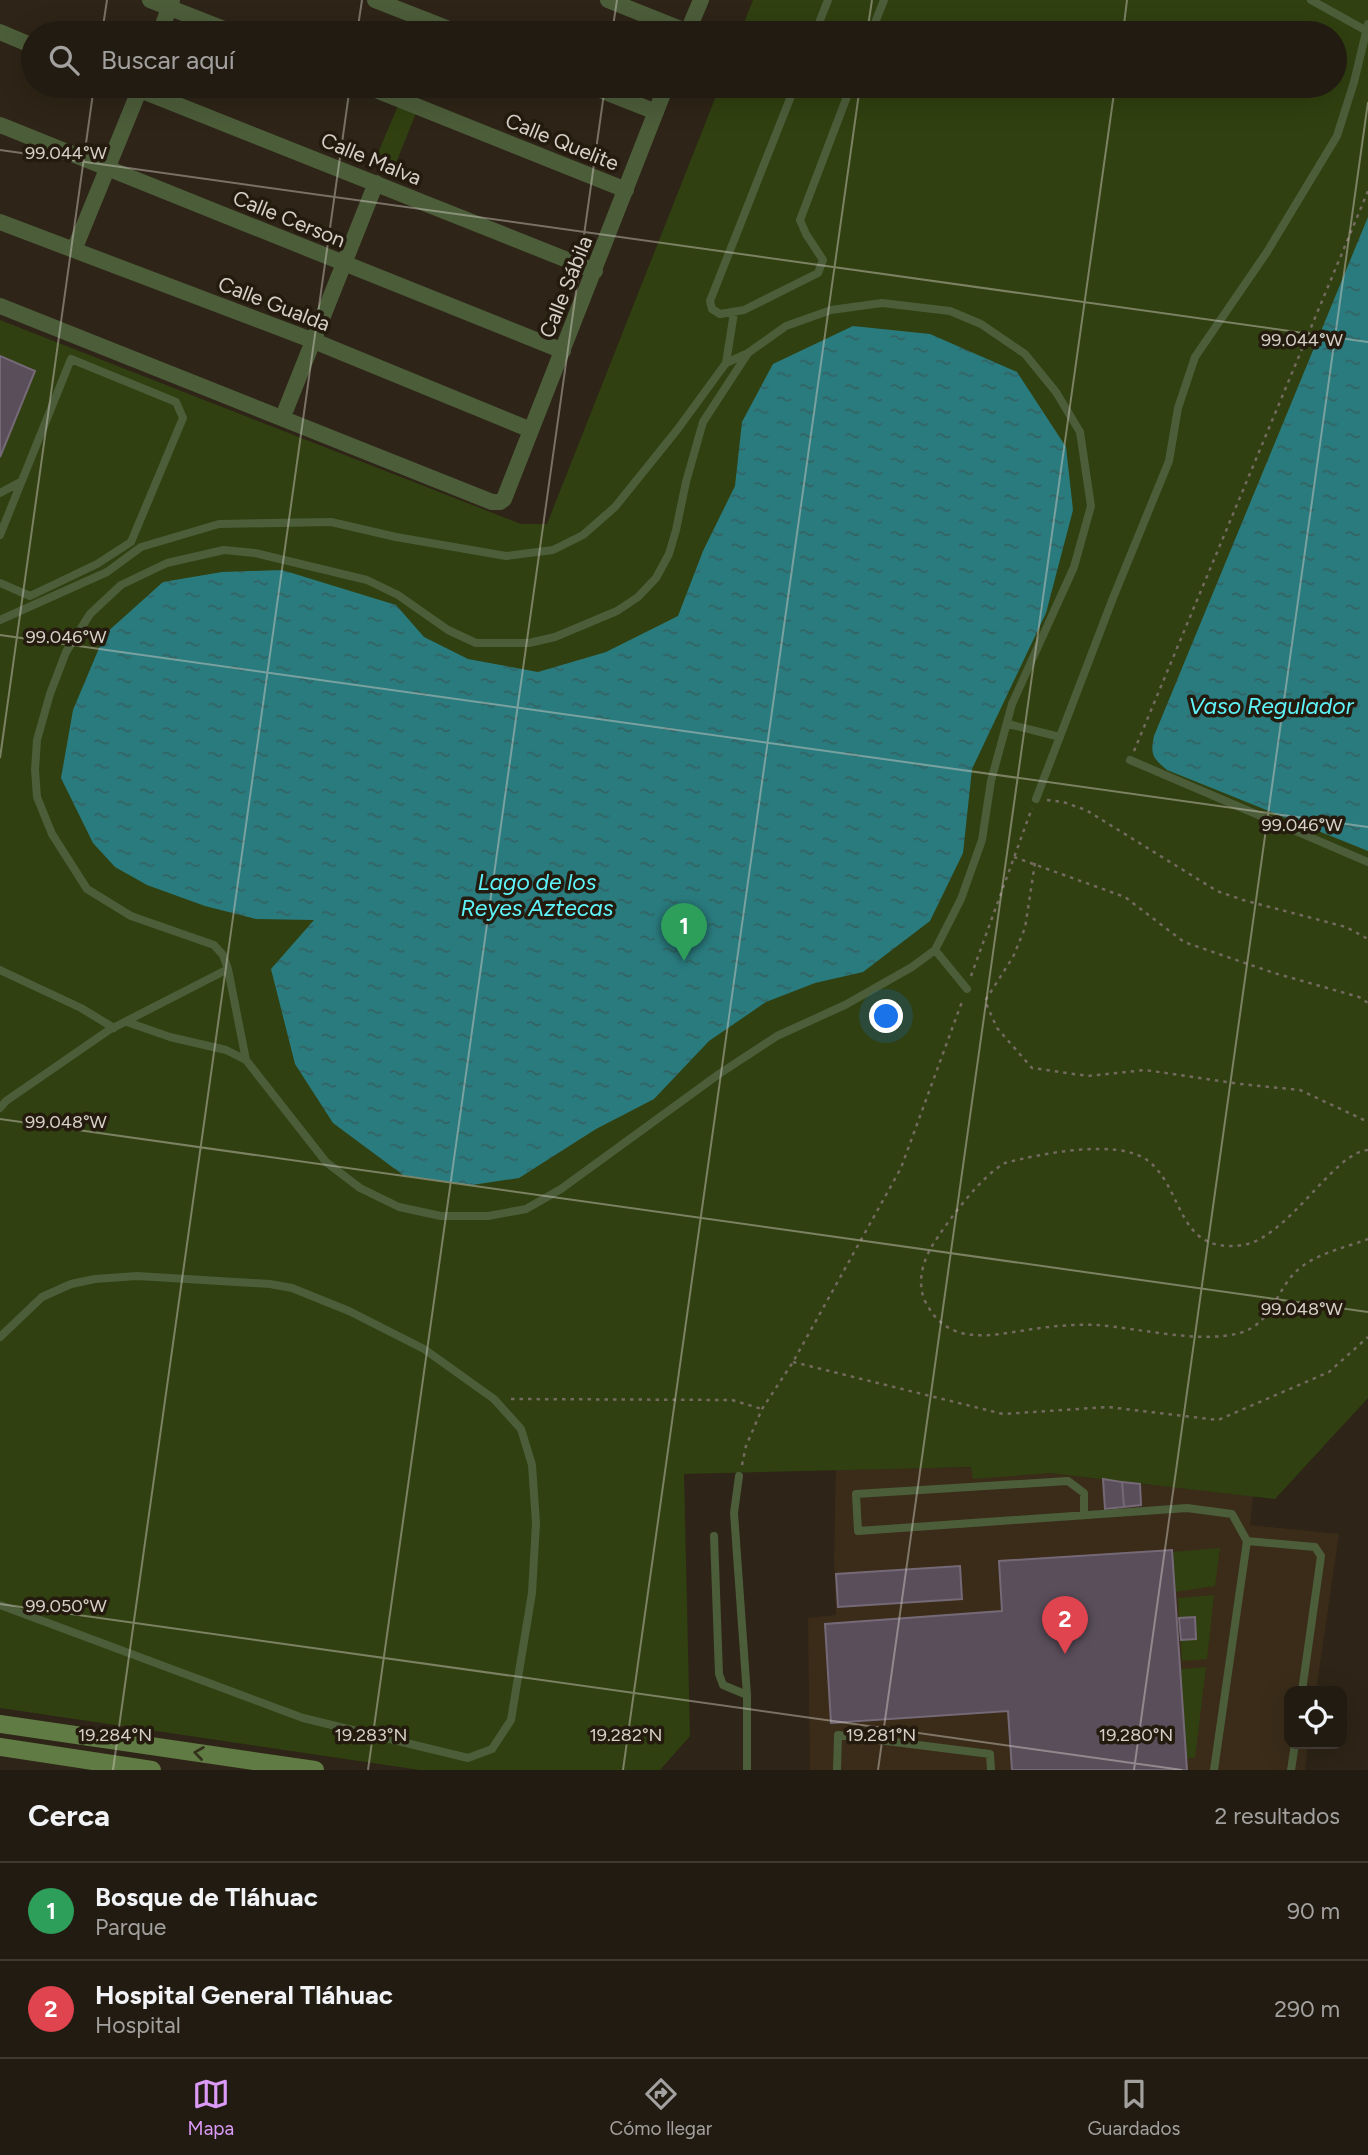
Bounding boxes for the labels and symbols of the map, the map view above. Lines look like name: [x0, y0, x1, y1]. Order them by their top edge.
street label: Calle Quelite: [502, 107, 623, 176]
street label: Calle Malva: [317, 127, 425, 190]
text: 99.044°W: [25, 142, 108, 164]
street label: Calle Cerson: [229, 185, 349, 252]
street label: Calle Sábila: [534, 232, 597, 341]
street label: Calle Gualda: [215, 271, 334, 336]
text: 99.044°W: [1261, 329, 1344, 351]
text: 99.046°W: [26, 626, 107, 648]
water label: Vaso Regulador: [1189, 692, 1355, 720]
text: 99.046°W: [1262, 814, 1343, 836]
water label: Lago de los Reyes Aztecas: [460, 868, 614, 922]
pin: 1: [661, 903, 707, 961]
your location: [869, 999, 903, 1033]
text: 99.048°W: [25, 1111, 108, 1133]
text: 99.048°W: [1261, 1298, 1344, 1320]
text: 99.050°W: [25, 1595, 107, 1617]
pin: 2: [1042, 1596, 1088, 1654]
text: 19.284°N: [78, 1724, 152, 1746]
text: 19.283°N: [335, 1724, 407, 1746]
text: 19.282°N: [589, 1724, 663, 1746]
text: 19.281°N: [846, 1724, 916, 1746]
text: 19.280°N: [1099, 1724, 1173, 1746]
one-way arrow: [193, 1746, 205, 1761]

